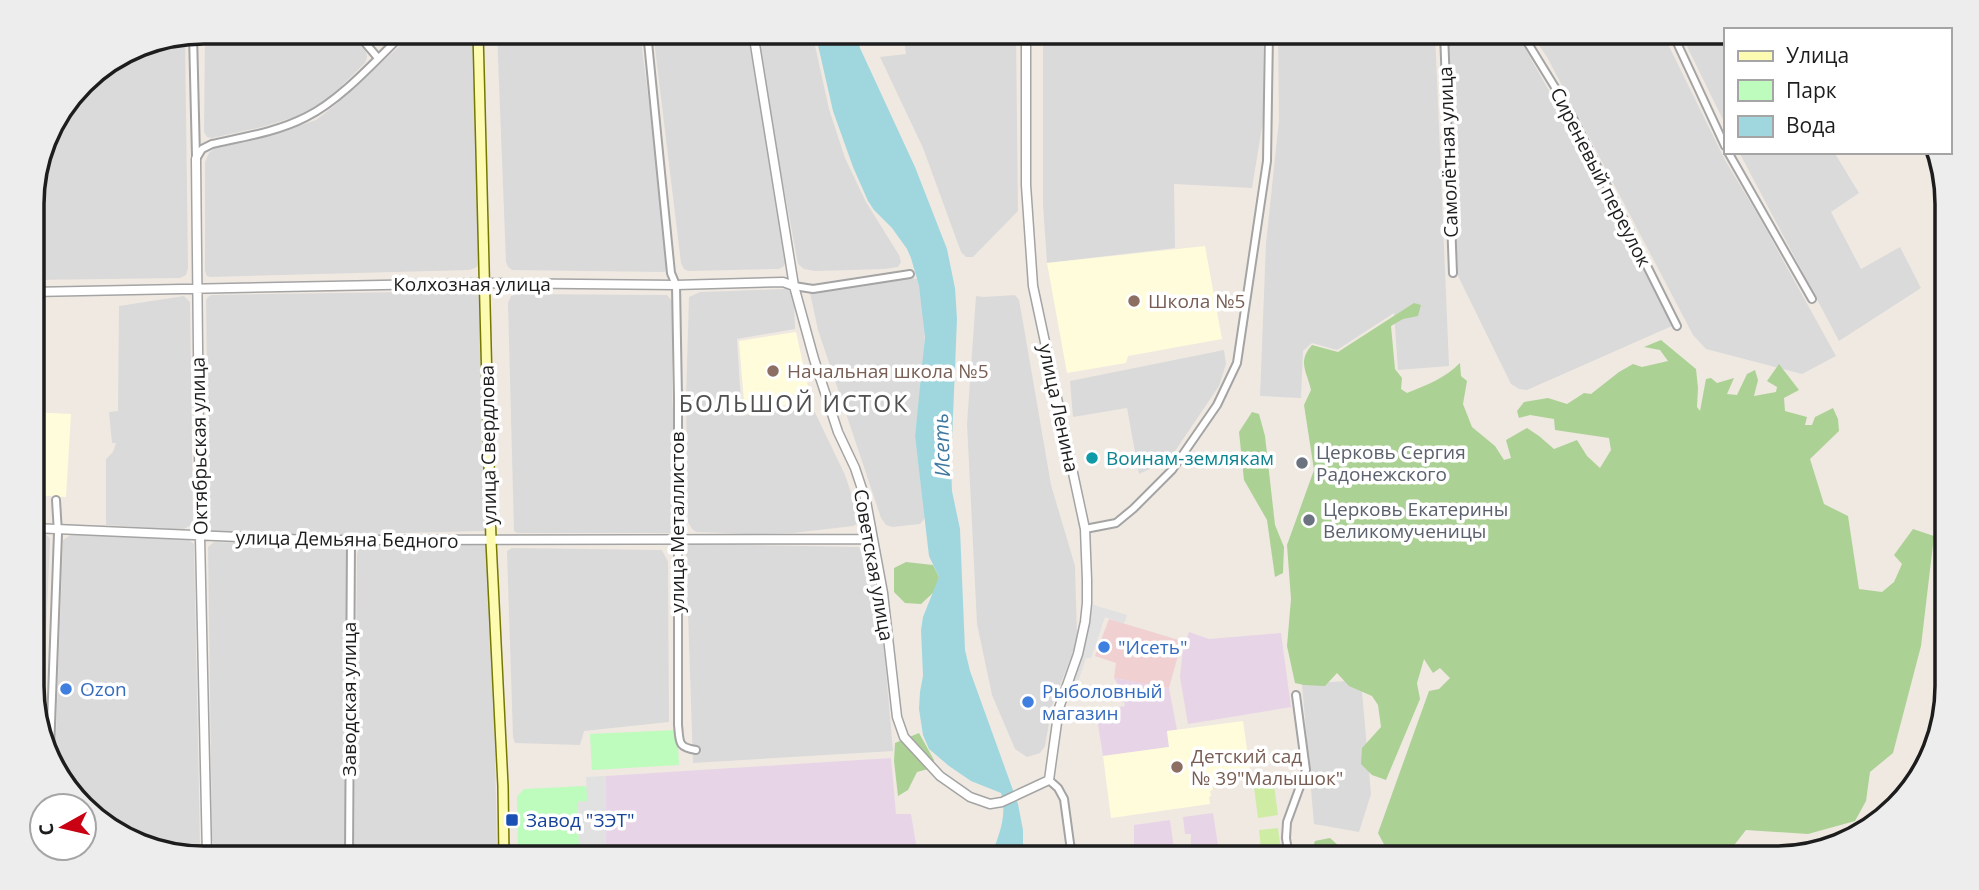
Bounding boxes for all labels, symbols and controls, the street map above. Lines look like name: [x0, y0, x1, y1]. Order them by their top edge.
legend: [1724, 28, 1951, 154]
text: Улица: [1786, 41, 1849, 69]
street label: Самолётная улица: [1432, 66, 1464, 238]
text: Парк: [1786, 76, 1837, 104]
street label: Сиреневый переулок: [1544, 83, 1658, 271]
text: Вода: [1786, 111, 1836, 139]
street label: Колхозная улица: [393, 271, 551, 297]
place label: Школа №5: [1148, 288, 1245, 314]
marker: Школа №5: [1126, 293, 1142, 309]
street label: улица Ленина: [1033, 341, 1085, 475]
street label: Октябрьская улица: [184, 357, 214, 535]
place label: Начальная школа №5: [787, 358, 989, 384]
marker: Начальная школа №5: [765, 363, 781, 379]
street label: улица Свердлова: [474, 365, 502, 525]
district label: БОЛЬШОЙ ИСТОК: [679, 387, 909, 419]
water label: Исеть: [926, 413, 956, 477]
street label: улица Металлистов: [664, 431, 690, 613]
place label: Церковь Сергия Радонежского: [1316, 439, 1466, 487]
place label: Воинам-землякам: [1106, 445, 1274, 471]
marker: Воинам-землякам: [1084, 450, 1100, 466]
marker: Церковь Сергия Радонежского: [1294, 455, 1310, 471]
street label: Советская улица: [848, 487, 900, 643]
place label: Церковь Екатерины Великомученицы: [1323, 496, 1508, 544]
marker: Церковь Екатерины Великомученицы: [1301, 512, 1317, 528]
street label: улица Демьяна Бедного: [235, 524, 459, 554]
street label: Заводская улица: [336, 622, 362, 776]
place label: "Исеть": [1118, 634, 1188, 660]
marker: "Исеть": [1096, 639, 1112, 655]
place label: Ozon: [80, 676, 127, 702]
place label: Рыболовный магазин: [1042, 678, 1163, 726]
marker: Ozon: [58, 681, 74, 697]
marker: Рыболовный магазин: [1020, 694, 1036, 710]
place label: Детский сад № 39"Малышок": [1191, 743, 1343, 791]
marker: Детский сад № 39"Малышок": [1169, 759, 1185, 775]
north arrow: [28, 792, 98, 862]
place label: Завод "ЗЭТ": [526, 807, 635, 833]
marker: Завод "ЗЭТ": [504, 812, 520, 828]
text: С: [32, 822, 60, 837]

